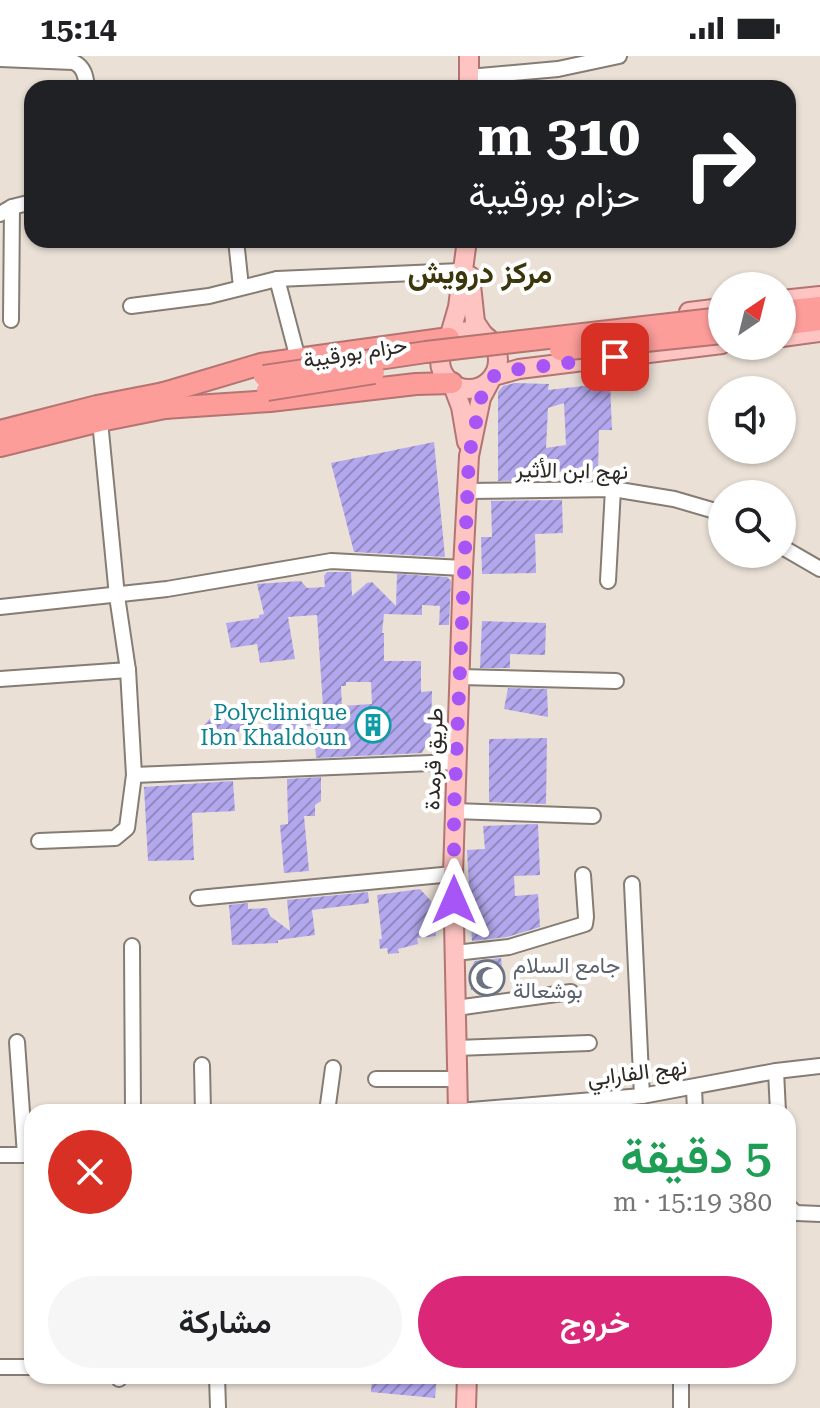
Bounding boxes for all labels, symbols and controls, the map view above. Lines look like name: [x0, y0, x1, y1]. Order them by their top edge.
text: 15:14: [40, 11, 117, 46]
text: 310 m: [478, 103, 640, 169]
icon: right: [668, 112, 772, 216]
text: حزام بورقيبة: [468, 174, 640, 216]
district label: مركز درويش: [408, 255, 552, 291]
north arrow: [708, 272, 796, 360]
map controls: [708, 272, 796, 568]
pin: [581, 323, 649, 391]
street label: حزام بورقيبة: [301, 332, 409, 375]
icon: arrive: [593, 335, 637, 379]
button: sound: [708, 376, 796, 464]
street label: نهج ابن الأثير: [514, 457, 628, 486]
button: search: [708, 480, 796, 568]
place label: Polyclinique Ibn Khaldoun: [200, 700, 347, 750]
building icon: Polyclinique Ibn Khaldoun: [354, 706, 392, 744]
street label: طريق قرمدة: [419, 707, 449, 811]
position arrow: [412, 858, 496, 942]
place label: جامع السلام بوشعالة: [513, 953, 620, 1004]
mosque icon: جامع السلام بوشعالة: [468, 959, 506, 997]
street label: نهج الفارابي: [586, 1054, 689, 1097]
text: 5 دقيقة: [620, 1129, 772, 1185]
button: close: [48, 1130, 132, 1214]
text: 380 m · 15:19: [613, 1187, 772, 1217]
button: مشاركة: [48, 1276, 402, 1368]
button: خروج: [418, 1276, 772, 1368]

